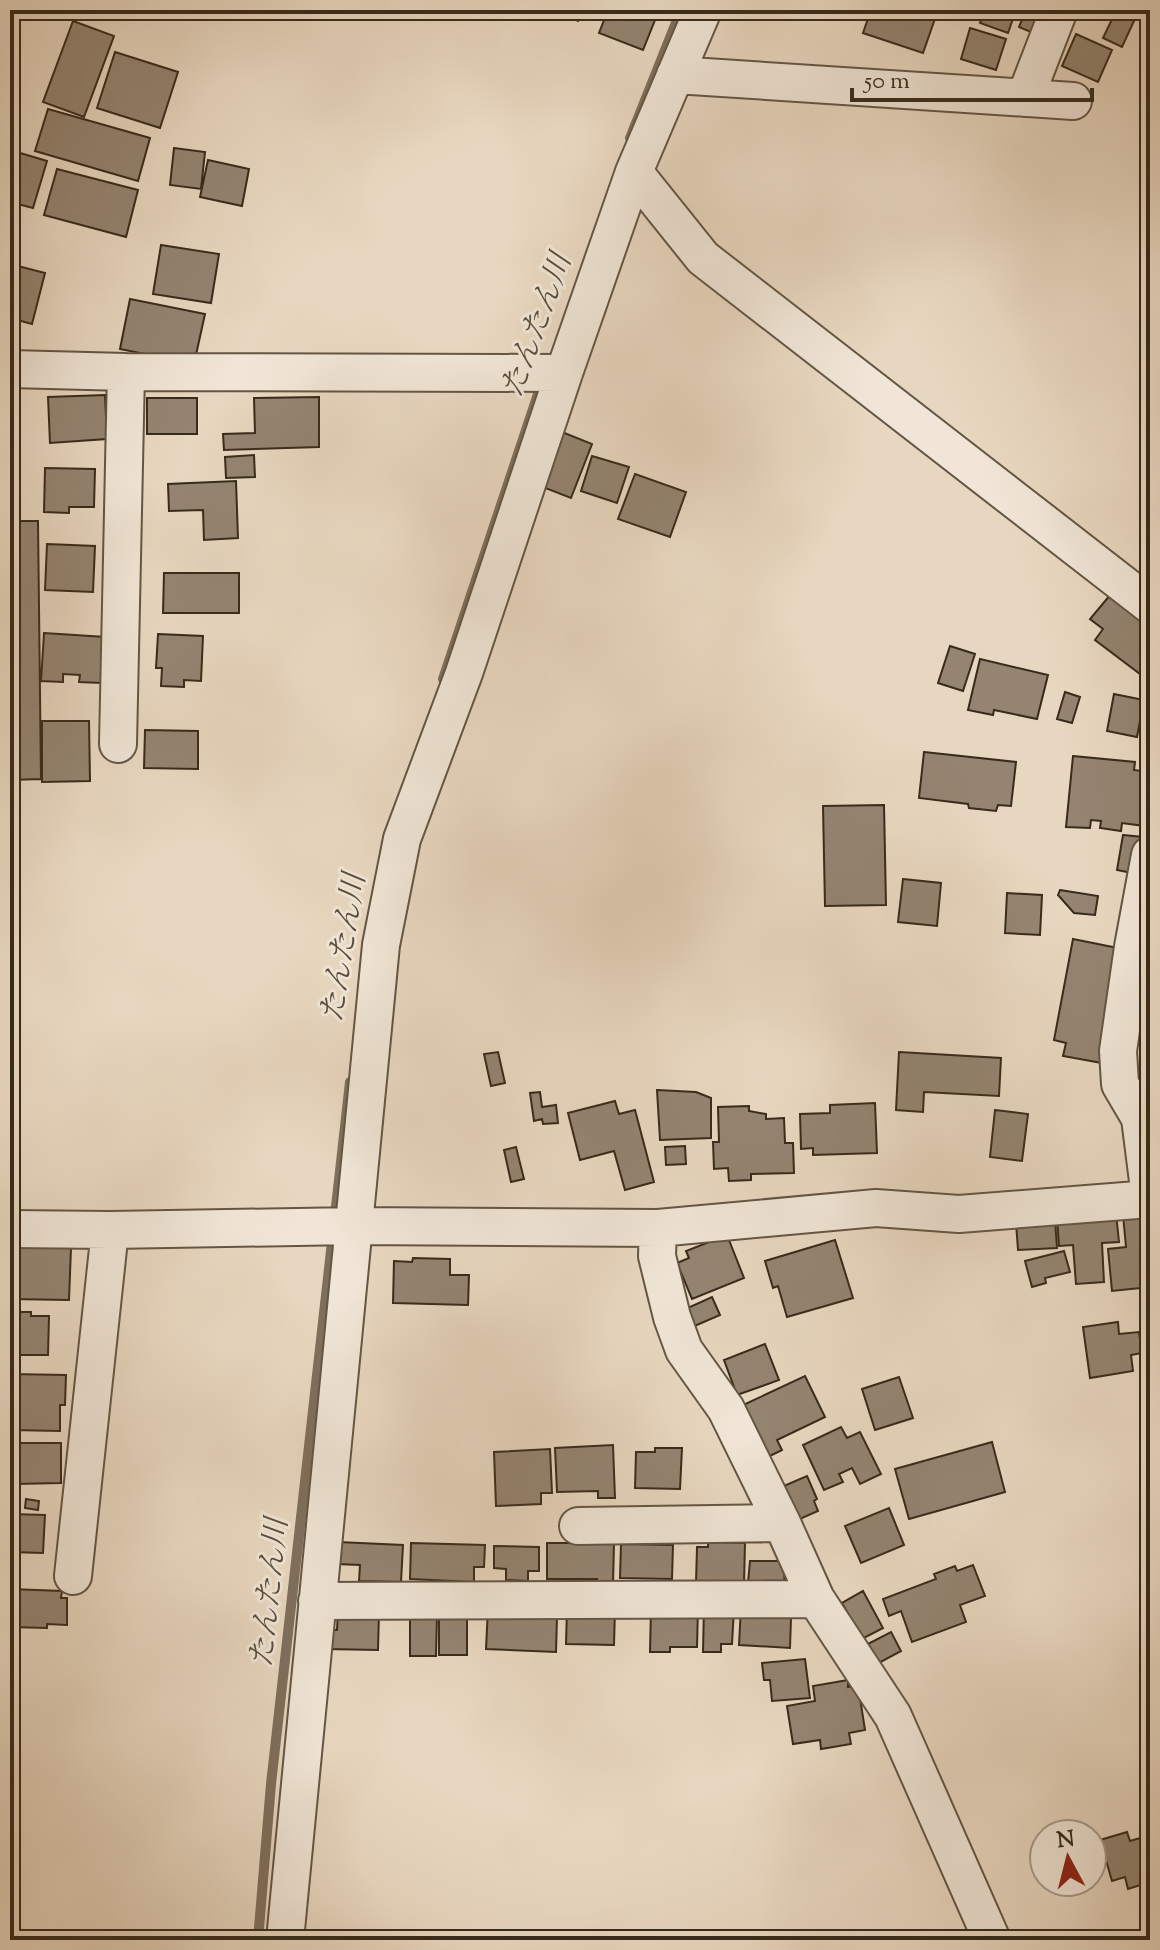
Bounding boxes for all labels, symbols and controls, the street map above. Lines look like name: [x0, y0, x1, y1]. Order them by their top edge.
scale bar: [852, 52, 1092, 102]
text: 50 m: [862, 65, 910, 99]
water label: たんたん川: [492, 245, 585, 404]
water label: たんたん川: [312, 868, 378, 1025]
water label: たんたん川: [242, 1513, 301, 1670]
north arrow: [1028, 1818, 1108, 1898]
text: N: [1055, 1824, 1077, 1858]

